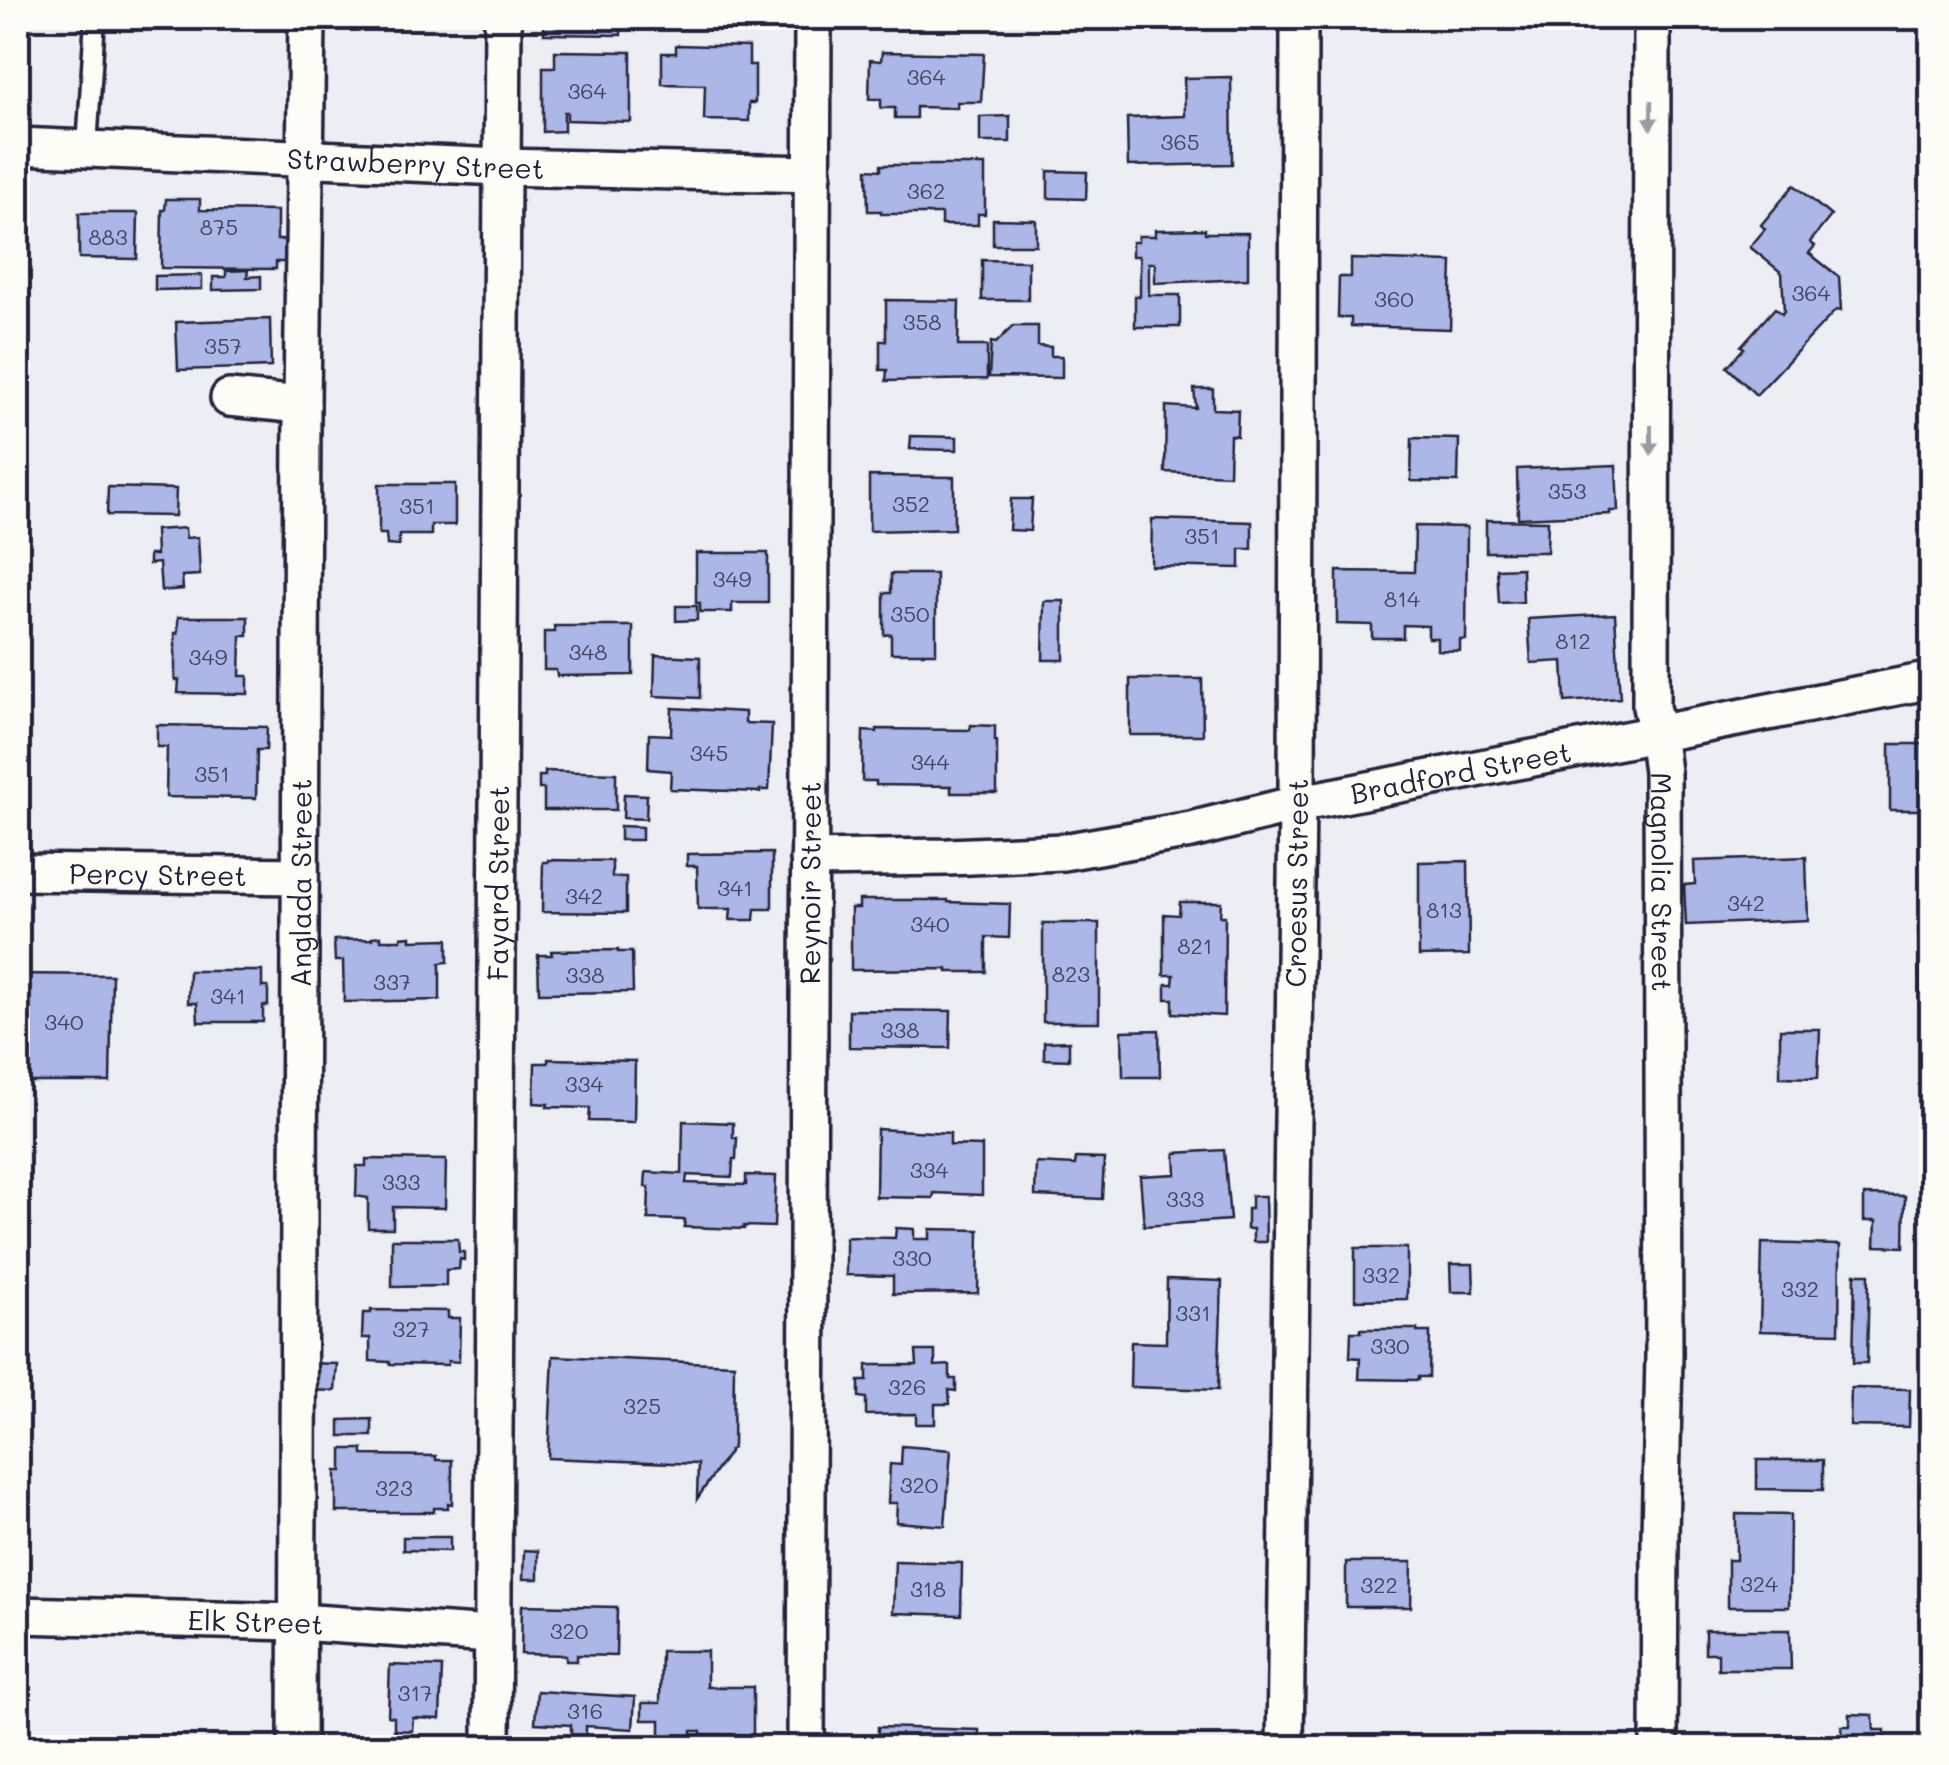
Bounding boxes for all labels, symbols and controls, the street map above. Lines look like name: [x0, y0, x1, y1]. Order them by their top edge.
house number: 364: [906, 62, 946, 91]
house number: 364: [567, 76, 607, 105]
one-way arrow: [1642, 99, 1658, 131]
house number: 365: [1160, 127, 1200, 156]
street label: Strawberry Street: [286, 140, 545, 186]
house number: 362: [907, 176, 945, 205]
house number: 875: [200, 212, 238, 241]
house number: 883: [88, 222, 128, 251]
house number: 364: [1791, 278, 1831, 307]
house number: 360: [1374, 284, 1414, 313]
house number: 358: [902, 307, 942, 336]
house number: 357: [204, 331, 242, 360]
one-way arrow: [1643, 424, 1659, 456]
house number: 353: [1548, 476, 1586, 505]
house number: 352: [892, 489, 930, 518]
house number: 351: [399, 491, 435, 520]
house number: 351: [1184, 521, 1220, 550]
house number: 349: [713, 564, 751, 593]
house number: 814: [1384, 584, 1420, 613]
house number: 350: [890, 599, 930, 628]
house number: 812: [1555, 626, 1591, 655]
house number: 348: [568, 637, 608, 666]
house number: 349: [189, 642, 227, 671]
street label: Bradford Street: [1347, 733, 1574, 811]
house number: 345: [690, 738, 728, 767]
house number: 344: [911, 747, 949, 776]
house number: 351: [194, 759, 230, 788]
street label: Magnolia Street: [1644, 772, 1681, 992]
street label: Anglada Street: [282, 778, 319, 988]
street label: Croesus Street: [1277, 779, 1315, 988]
street label: Reynoir Street: [791, 782, 828, 984]
street label: Fayard Street: [479, 785, 516, 981]
street label: Percy Street: [69, 855, 247, 893]
house number: 341: [717, 873, 753, 902]
house number: 342: [565, 881, 603, 910]
house number: 342: [1727, 888, 1765, 917]
house number: 813: [1426, 895, 1462, 924]
house number: 340: [910, 909, 950, 938]
house number: 821: [1177, 931, 1213, 960]
house number: 823: [1052, 959, 1090, 988]
house number: 338: [565, 960, 605, 989]
house number: 337: [373, 967, 411, 996]
house number: 341: [210, 981, 246, 1010]
house number: 340: [44, 1007, 84, 1036]
house number: 338: [880, 1015, 920, 1044]
house number: 334: [565, 1069, 603, 1098]
house number: 334: [910, 1155, 948, 1184]
house number: 333: [382, 1167, 420, 1196]
house number: 333: [1166, 1184, 1204, 1213]
house number: 330: [892, 1243, 932, 1272]
house number: 332: [1362, 1260, 1400, 1289]
house number: 332: [1781, 1274, 1819, 1303]
house number: 331: [1175, 1298, 1211, 1327]
house number: 327: [392, 1314, 430, 1343]
house number: 330: [1370, 1331, 1410, 1360]
house number: 326: [888, 1372, 926, 1401]
house number: 325: [623, 1391, 661, 1420]
house number: 320: [900, 1470, 938, 1499]
house number: 323: [375, 1473, 413, 1502]
house number: 324: [1740, 1569, 1778, 1598]
house number: 322: [1360, 1570, 1398, 1599]
house number: 318: [910, 1574, 946, 1603]
street label: Elk Street: [187, 1601, 325, 1642]
house number: 320: [550, 1616, 588, 1645]
house number: 317: [398, 1678, 432, 1707]
house number: 316: [567, 1696, 603, 1725]

